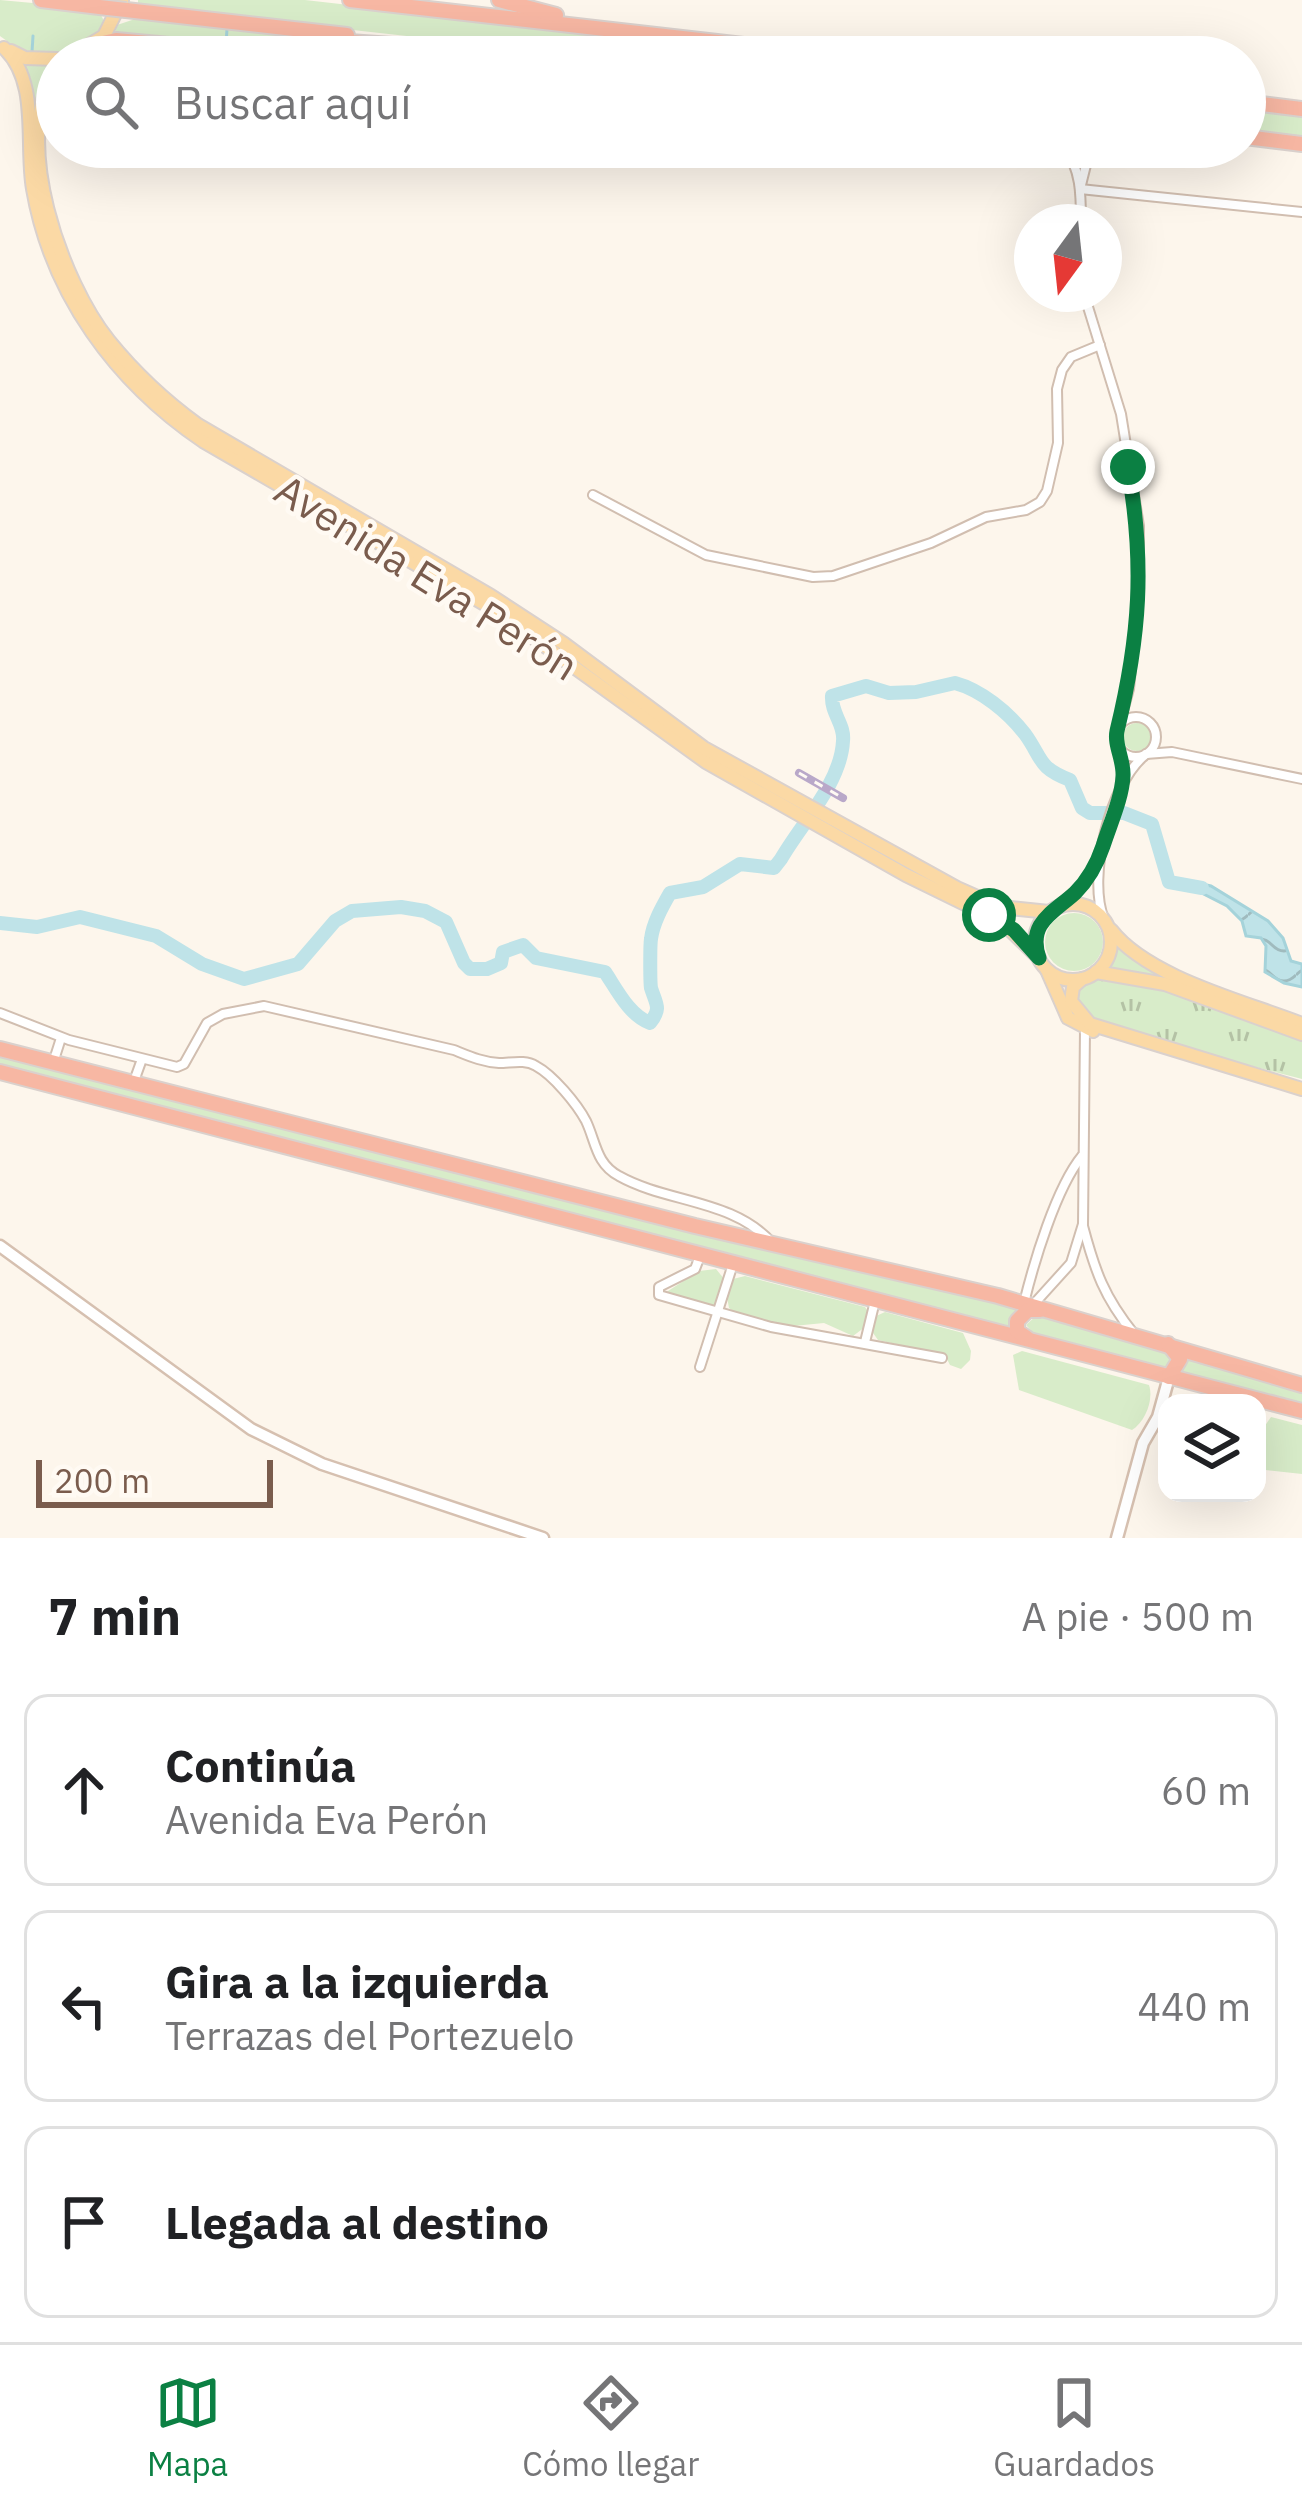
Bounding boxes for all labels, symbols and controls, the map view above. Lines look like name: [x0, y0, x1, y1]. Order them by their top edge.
search box: [36, 36, 1266, 168]
icon: search: [78, 69, 144, 135]
text: Buscar aquí: [174, 73, 412, 131]
north arrow: [1014, 204, 1122, 312]
route end: [1101, 440, 1155, 494]
street label: Avenida Eva Perón: [265, 462, 589, 692]
route start: [962, 888, 1016, 942]
map controls: [1158, 1394, 1266, 1502]
button: layers: [1158, 1394, 1266, 1502]
scale bar: [36, 1454, 273, 1507]
text: 200 m: [54, 1459, 150, 1502]
text: 7 min: [48, 1583, 181, 1649]
text: A pie · 500 m: [1021, 1591, 1254, 1642]
text: Continúa: [165, 1736, 356, 1794]
icon: ahead: [51, 1757, 117, 1823]
text: 60 m: [1161, 1765, 1251, 1816]
text: Avenida Eva Perón: [165, 1794, 488, 1845]
text: Gira a la izquierda: [165, 1952, 549, 2010]
icon: left: [51, 1973, 117, 2039]
text: 440 m: [1138, 1981, 1251, 2032]
text: Terrazas del Portezuelo: [165, 2010, 574, 2061]
icon: arrive: [51, 2189, 117, 2255]
text: Llegada al destino: [165, 2193, 549, 2251]
tab: Mapa: [147, 2370, 228, 2485]
tab: Cómo llegar: [522, 2370, 699, 2485]
tab: Guardados: [993, 2370, 1155, 2485]

